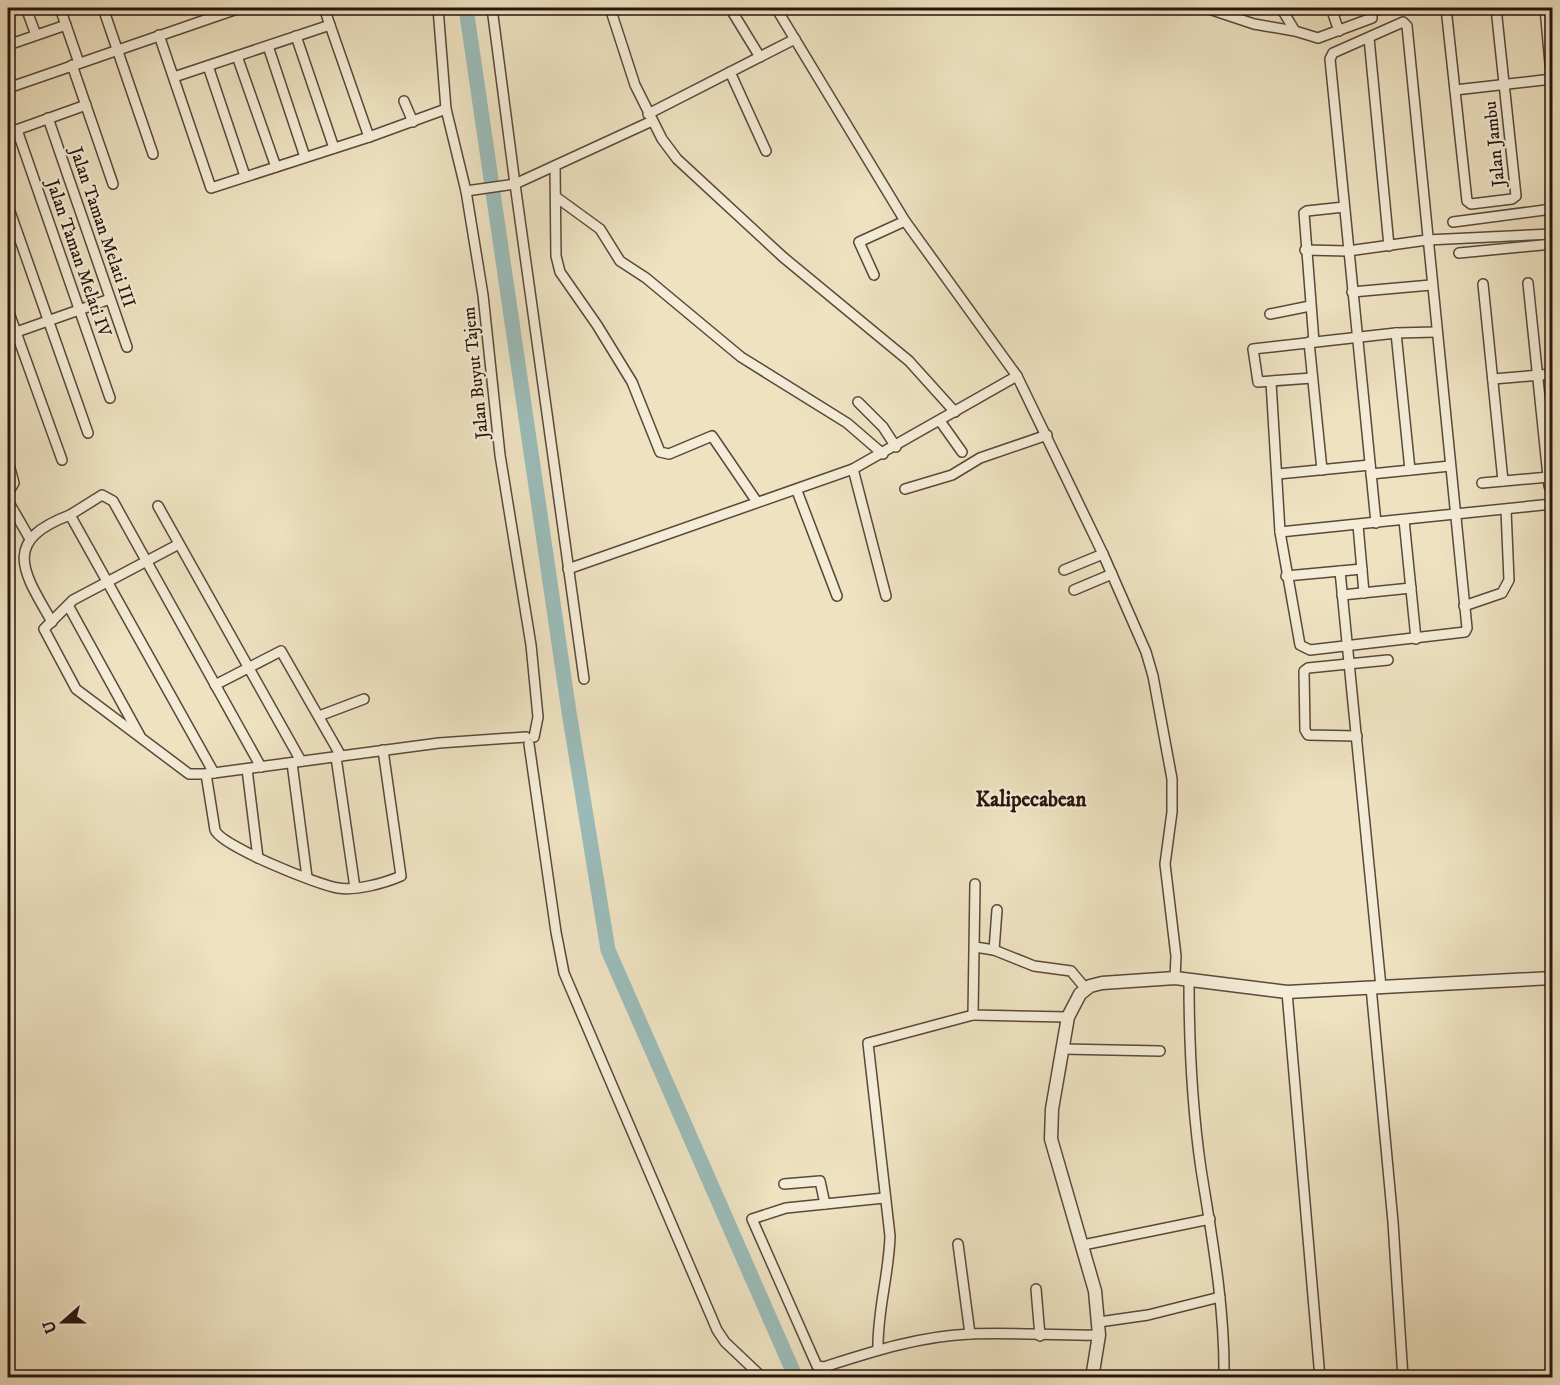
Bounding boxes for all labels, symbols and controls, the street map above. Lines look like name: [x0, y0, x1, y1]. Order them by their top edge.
street label: Jalan Jambu: [1480, 100, 1511, 190]
street label: Jalan Taman Melati III: [64, 142, 140, 310]
street label: Jalan Taman Melati IV: [40, 175, 115, 340]
street label: Jalan Buyut Tajem: [458, 306, 494, 442]
district label: Kalipecabean: [975, 787, 1088, 813]
north arrow: [33, 1292, 93, 1352]
text: U: [38, 1317, 61, 1336]

